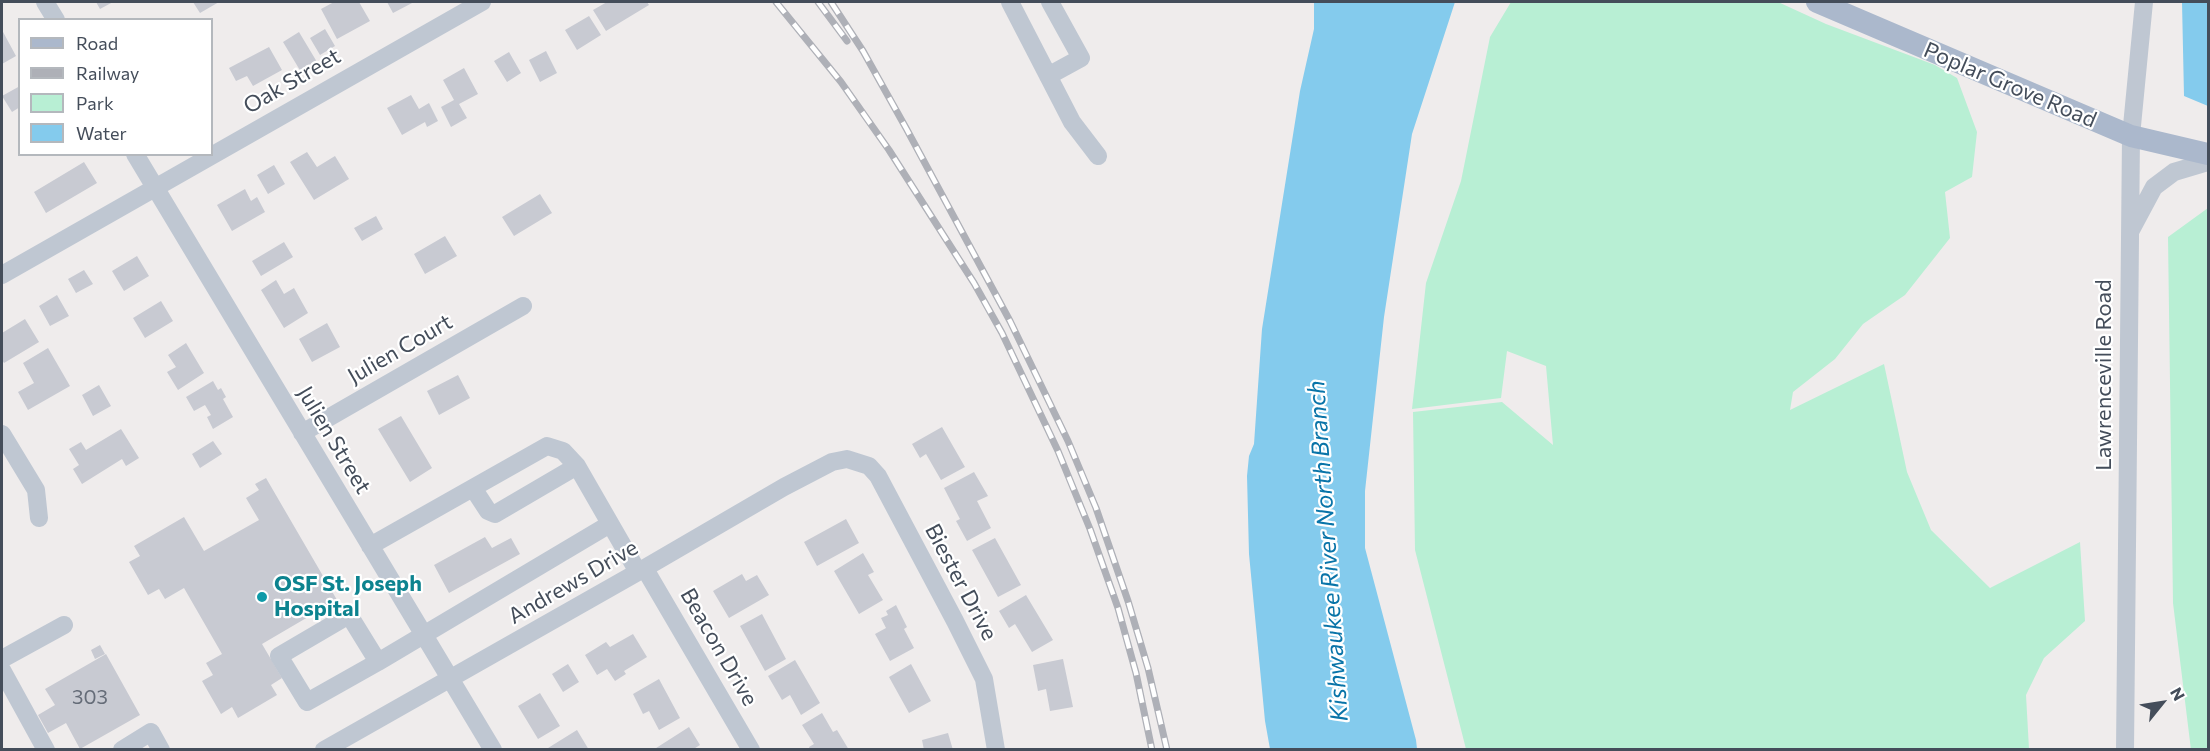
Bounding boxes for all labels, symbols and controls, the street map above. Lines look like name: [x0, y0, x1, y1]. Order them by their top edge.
legend: [18, 18, 213, 156]
text: Road: [76, 32, 118, 54]
street label: Poplar Grove Road: [1920, 37, 2100, 133]
street label: Oak Street: [239, 43, 345, 119]
text: Railway: [76, 62, 139, 84]
text: Park: [76, 92, 114, 114]
text: Water: [76, 122, 127, 144]
street label: Lawrenceville Road: [2091, 279, 2117, 471]
street label: Julien Court: [343, 308, 457, 390]
water label: Kishwaukee River North Branch: [1302, 379, 1354, 723]
street label: Julien Street: [292, 382, 376, 498]
street label: Biester Drive: [919, 519, 1003, 645]
street label: Andrews Drive: [504, 534, 642, 630]
place label: OSF St. Joseph Hospital: [274, 571, 422, 622]
street label: Beacon Drive: [675, 584, 763, 710]
marker: OSF St. Joseph Hospital: [255, 590, 269, 604]
north arrow: [2132, 673, 2192, 733]
text: N: [2167, 684, 2189, 704]
house number: 303: [72, 685, 108, 709]

